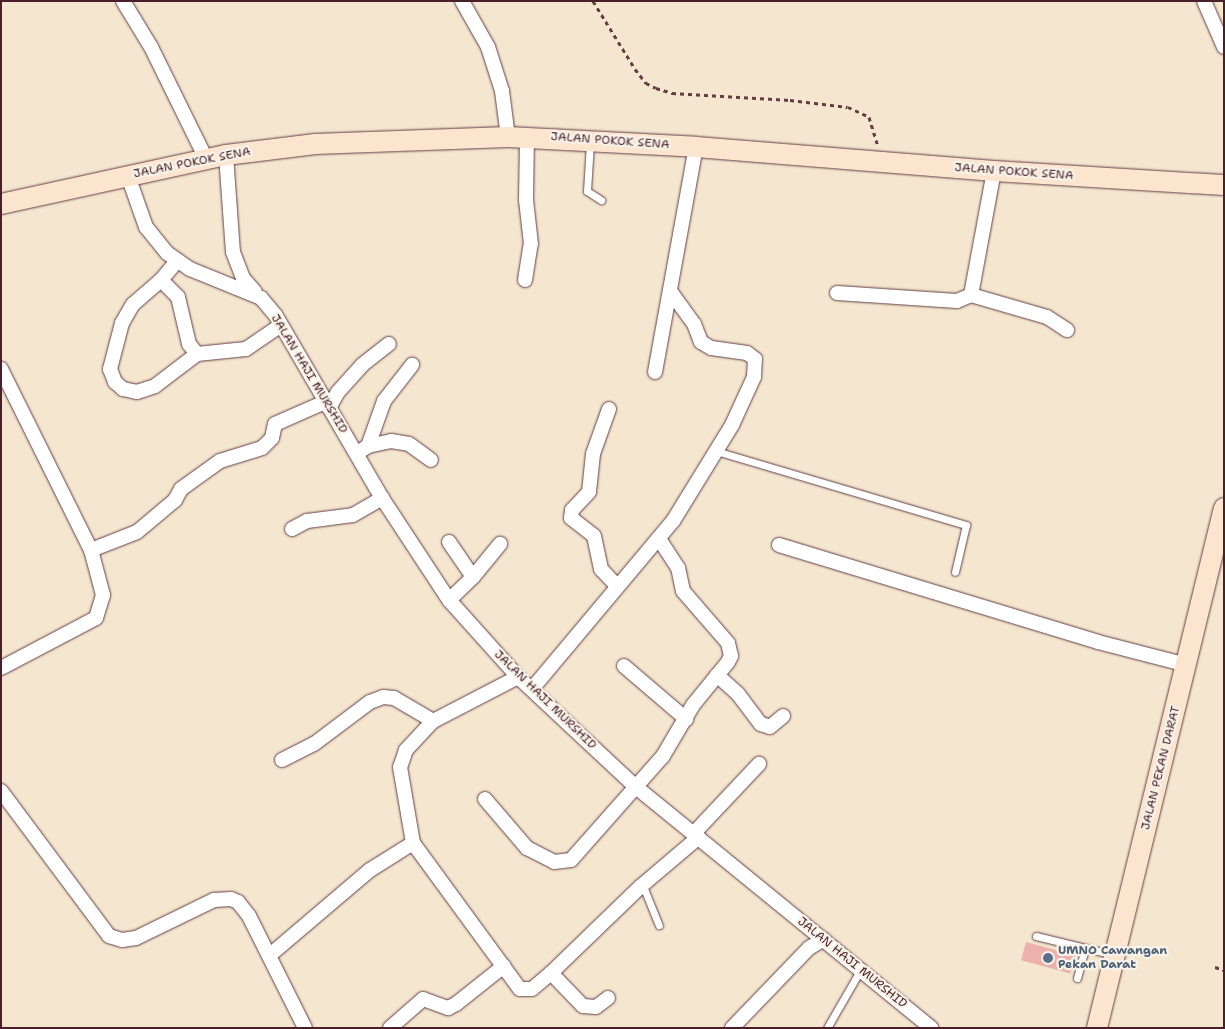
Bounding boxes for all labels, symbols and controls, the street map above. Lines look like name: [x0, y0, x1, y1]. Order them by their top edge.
street label: JALAN POKOK SENA: [550, 130, 670, 152]
street label: JALAN POKOK SENA: [132, 145, 252, 181]
street label: JALAN POKOK SENA: [954, 161, 1074, 183]
street label: JALAN HAJI MURSHID: [268, 312, 350, 436]
street label: JALAN HAJI MURSHID: [491, 647, 599, 753]
street label: JALAN PEKAN DARAT: [1139, 704, 1183, 832]
street label: JALAN HAJI MURSHID: [794, 914, 910, 1012]
place label: UMNO Cawangan Pekan Darat: [1058, 944, 1167, 972]
marker: UMNO Cawangan Pekan Darat: [1042, 952, 1054, 964]

